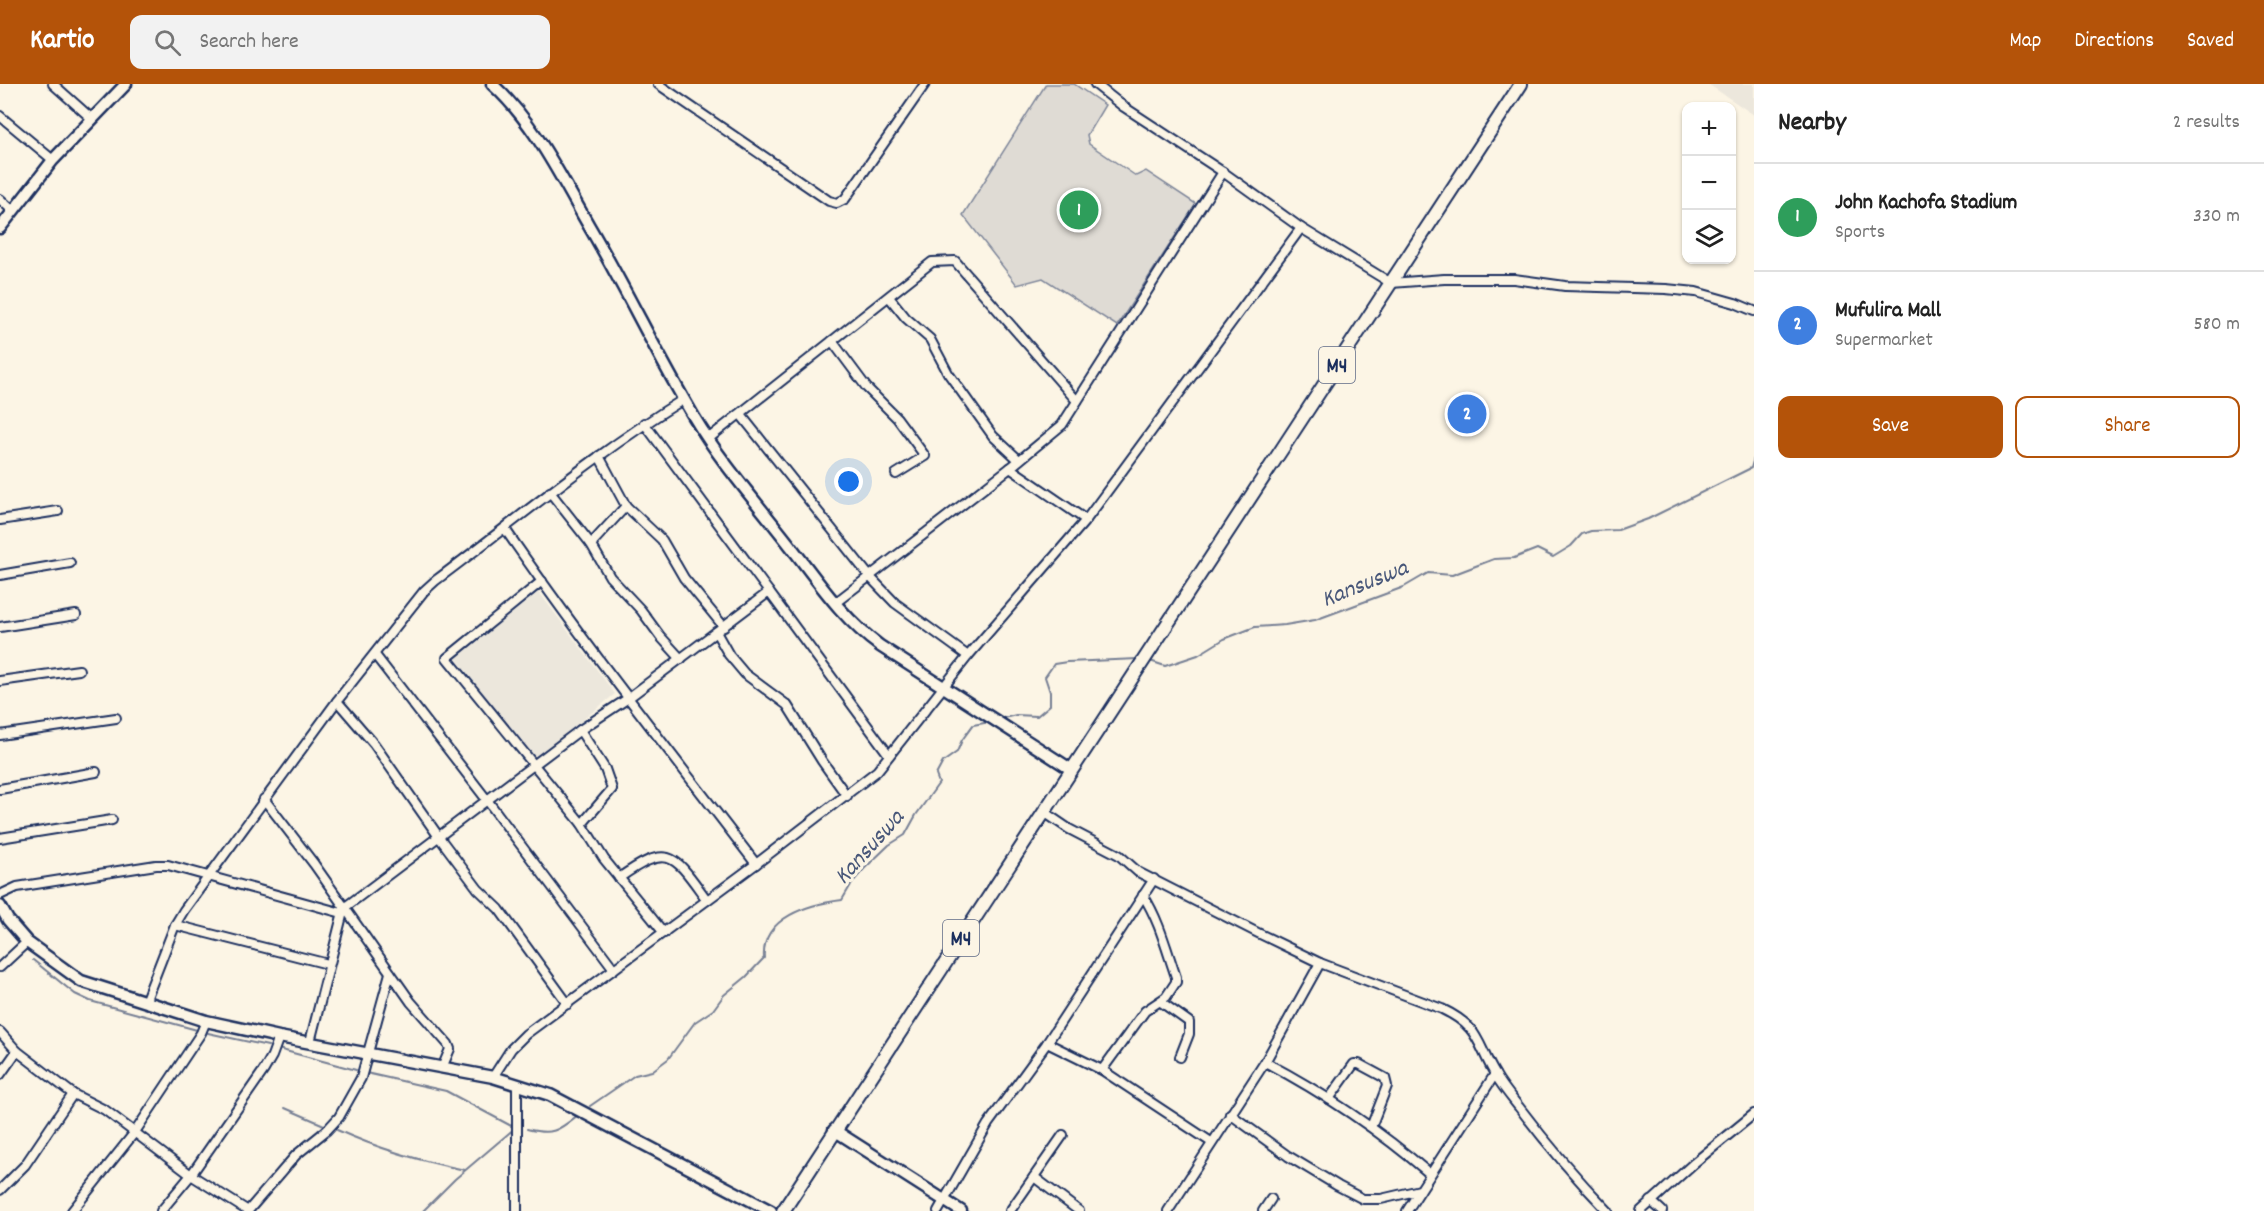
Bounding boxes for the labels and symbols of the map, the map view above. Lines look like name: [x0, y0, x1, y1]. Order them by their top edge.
pin: 1: [1060, 188, 1098, 232]
road number: M4: [1319, 347, 1355, 383]
pin: 2: [1448, 392, 1486, 436]
your location: [834, 467, 863, 496]
water label: Kansuswa: [1317, 551, 1415, 618]
water label: Kansuswa: [827, 802, 914, 893]
road number: M4: [943, 920, 979, 956]

